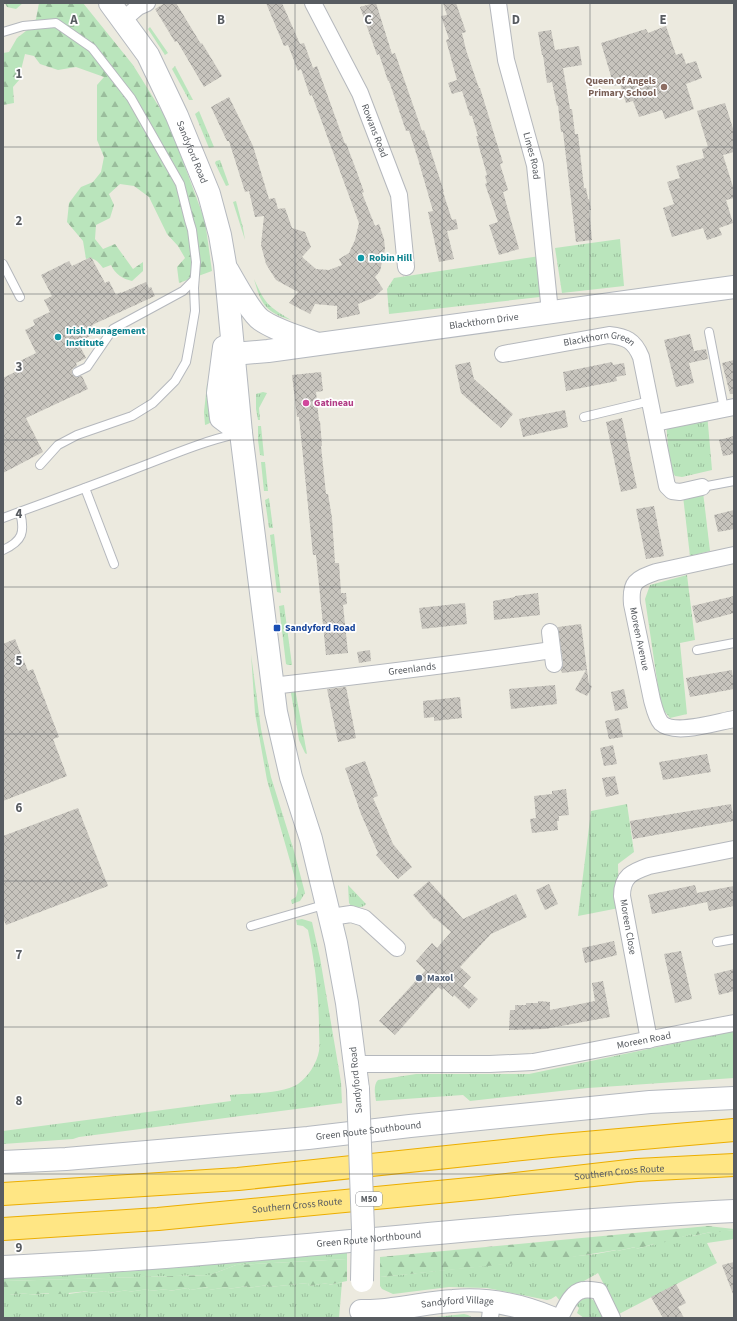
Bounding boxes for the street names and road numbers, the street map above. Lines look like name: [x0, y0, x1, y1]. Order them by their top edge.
street label: Rowans Road: [358, 102, 391, 160]
street label: Sandyford Road: [173, 119, 211, 186]
street label: Limes Road: [519, 131, 543, 180]
street label: Blackthorn Drive: [448, 310, 519, 333]
street label: Blackthorn Green: [562, 328, 638, 350]
street label: Moreen Avenue: [626, 606, 653, 672]
street label: Greenlands: [387, 659, 437, 679]
street label: Moreen Close: [616, 898, 640, 956]
street label: Moreen Road: [616, 1028, 672, 1053]
street label: Sandyford Road: [346, 1046, 366, 1114]
street label: Green Route Southbound: [315, 1118, 422, 1144]
street label: Southern Cross Route: [573, 1162, 665, 1184]
road number: M50: [356, 1192, 382, 1206]
street label: Southern Cross Route: [251, 1194, 343, 1217]
street label: Green Route Northbound: [316, 1228, 422, 1251]
street label: Sandyford Village: [420, 1293, 495, 1312]

